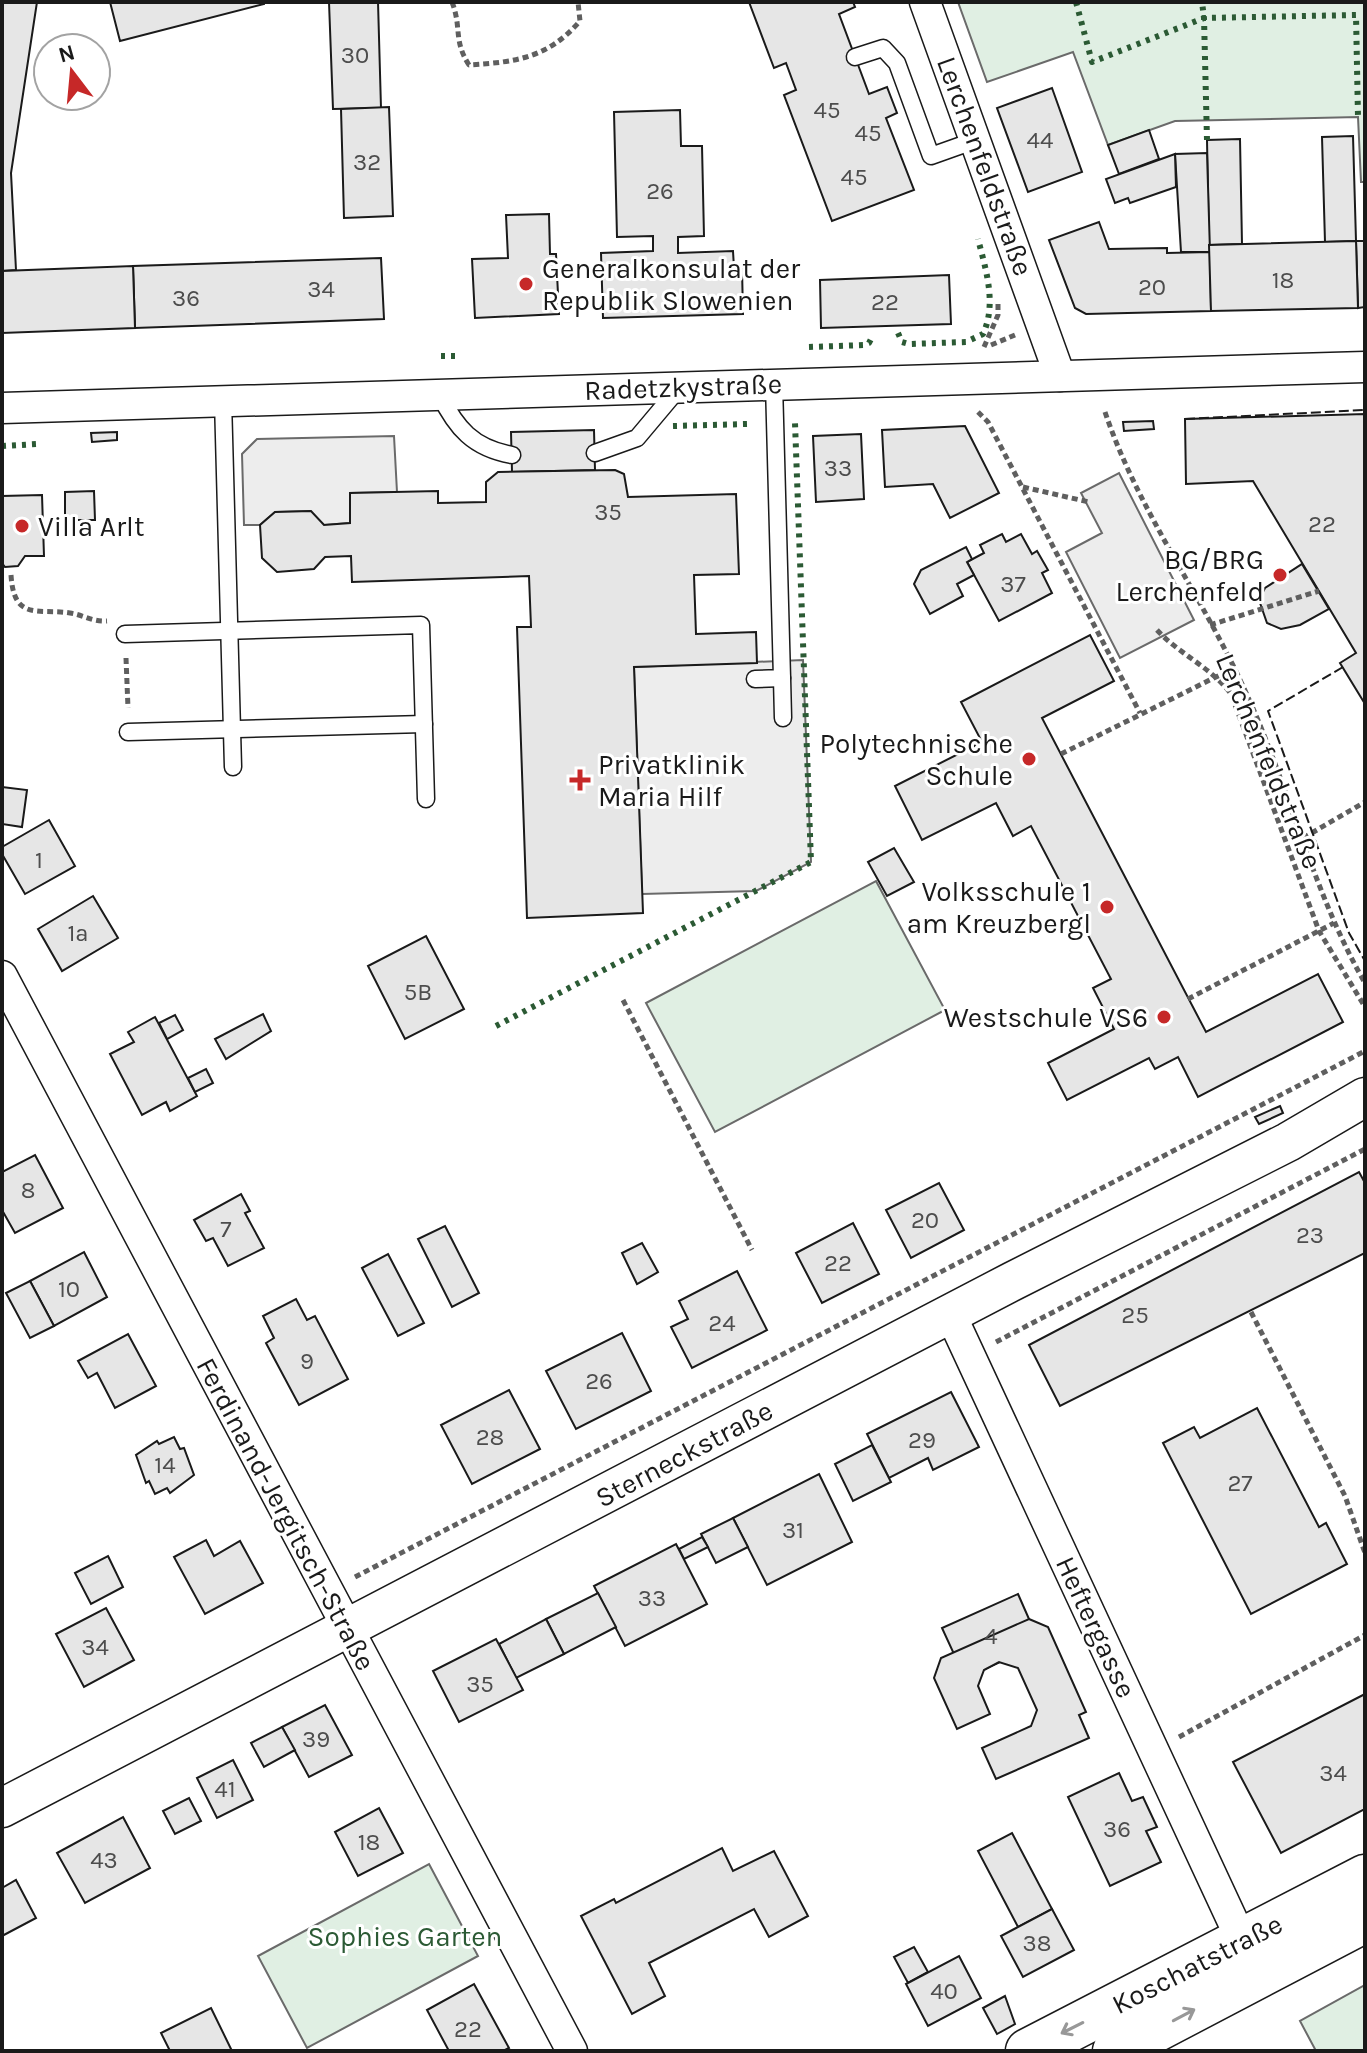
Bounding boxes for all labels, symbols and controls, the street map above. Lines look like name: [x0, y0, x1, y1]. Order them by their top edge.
north arrow: [32, 32, 112, 112]
text: N: [56, 39, 78, 68]
house number: 30: [341, 41, 369, 69]
street label: Lerchenfeldstraße: [930, 52, 1040, 280]
house number: 45: [814, 96, 840, 124]
house number: 45: [855, 119, 881, 147]
house number: 44: [1027, 126, 1053, 154]
house number: 32: [353, 148, 381, 176]
house number: 45: [841, 163, 867, 191]
house number: 26: [646, 177, 674, 205]
place label: Generalkonsulat der Republik Slowenien: [542, 252, 801, 317]
house number: 18: [1272, 266, 1294, 294]
house number: 20: [1138, 273, 1166, 301]
house number: 34: [307, 275, 335, 303]
marker: Generalkonsulat der Republik Slowenien: [517, 275, 535, 293]
house number: 36: [172, 284, 200, 312]
house number: 22: [871, 288, 899, 316]
street label: Radetzkystraße: [583, 367, 783, 407]
house number: 33: [824, 454, 852, 482]
house number: 35: [594, 498, 622, 526]
place label: Villa Arlt: [38, 510, 144, 543]
house number: 22: [1308, 510, 1336, 538]
marker: Villa Arlt: [13, 517, 31, 535]
place label: BG/BRG Lerchenfeld: [1115, 543, 1264, 608]
marker: BG/BRG Lerchenfeld: [1271, 566, 1289, 584]
house number: 37: [1000, 570, 1026, 598]
street label: Lerchenfeldstraße: [1209, 648, 1329, 874]
place label: Polytechnische Schule: [819, 727, 1013, 792]
place label: Privatklinik Maria Hilf: [598, 748, 745, 813]
marker: Polytechnische Schule: [1020, 750, 1038, 768]
marker: Privatklinik Maria Hilf: [569, 769, 591, 791]
house number: 1: [35, 846, 43, 874]
place label: Volksschule 1 am Kreuzbergl: [907, 875, 1091, 940]
marker: Volksschule 1 am Kreuzbergl: [1098, 898, 1116, 916]
house number: 1a: [67, 919, 89, 947]
house number: 5B: [404, 978, 432, 1006]
place label: Westschule VS6: [944, 1001, 1148, 1034]
marker: Westschule VS6: [1155, 1008, 1173, 1026]
house number: 8: [21, 1176, 35, 1204]
house number: 20: [911, 1206, 939, 1234]
house number: 7: [220, 1215, 232, 1243]
house number: 23: [1296, 1221, 1324, 1249]
house number: 22: [824, 1249, 852, 1277]
house number: 10: [58, 1275, 80, 1303]
house number: 25: [1121, 1301, 1149, 1329]
house number: 24: [708, 1309, 736, 1337]
house number: 9: [300, 1347, 314, 1375]
street label: Ferdinand-Jergitsch-Straße: [189, 1352, 383, 1676]
house number: 26: [585, 1367, 613, 1395]
street label: Sterneckstraße: [590, 1393, 778, 1515]
house number: 28: [476, 1423, 504, 1451]
house number: 29: [908, 1426, 936, 1454]
house number: 14: [154, 1451, 176, 1479]
house number: 27: [1227, 1469, 1253, 1497]
house number: 31: [782, 1516, 804, 1544]
street label: Heftergasse: [1049, 1551, 1143, 1703]
house number: 33: [638, 1584, 666, 1612]
house number: 4: [984, 1622, 998, 1650]
house number: 34: [81, 1633, 109, 1661]
house number: 35: [466, 1670, 494, 1698]
house number: 39: [302, 1725, 330, 1753]
house number: 34: [1319, 1759, 1347, 1787]
house number: 41: [214, 1775, 236, 1803]
house number: 36: [1103, 1815, 1131, 1843]
house number: 18: [358, 1828, 380, 1856]
house number: 43: [90, 1846, 118, 1874]
street label: Koschatstraße: [1106, 1907, 1288, 2021]
park label: Sophies Garten: [308, 1920, 502, 1953]
house number: 38: [1023, 1929, 1051, 1957]
house number: 40: [930, 1977, 958, 2005]
one-way arrow: [1171, 2006, 1195, 2022]
house number: 22: [454, 2015, 482, 2043]
one-way arrow: [1061, 2021, 1084, 2037]

